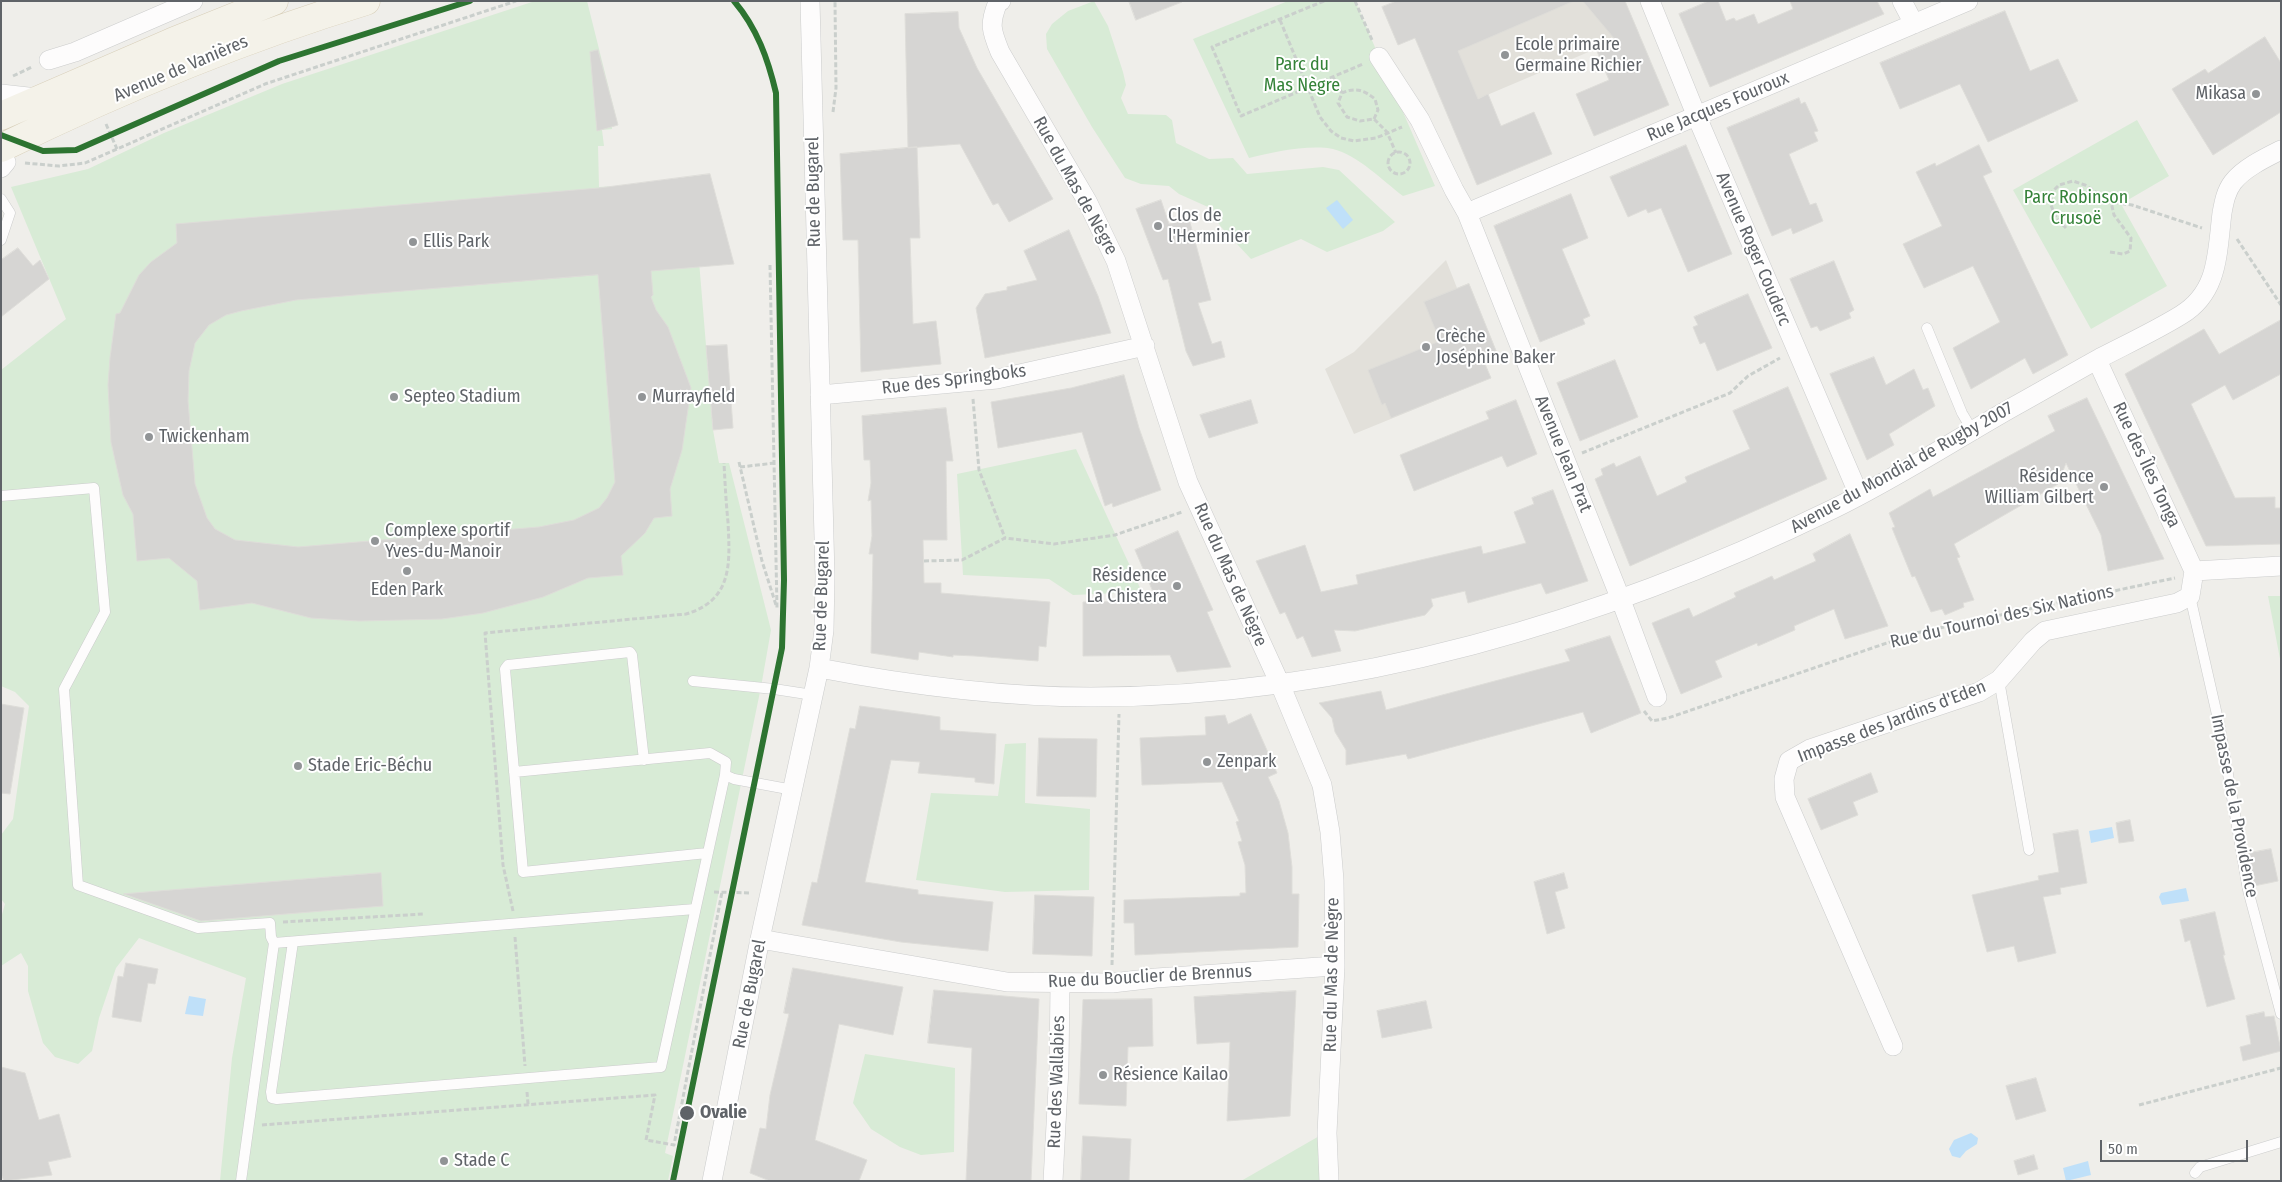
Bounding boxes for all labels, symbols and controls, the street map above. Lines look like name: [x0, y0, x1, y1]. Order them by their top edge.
street label: Avenue de Vanières: [111, 31, 251, 107]
place label: Ecole primaire Germaine Richier: [1515, 34, 1642, 76]
marker: Ecole primaire Germaine Richier: [1499, 49, 1511, 61]
park label: Parc du Mas Nègre: [1264, 54, 1340, 96]
street label: Rue Jacques Fouroux: [1644, 67, 1792, 147]
place label: Mikasa: [2195, 83, 2246, 105]
marker: Mikasa: [2250, 88, 2262, 100]
street label: Rue du Mas de Nègre: [1028, 113, 1122, 259]
street label: Rue de Bugarel: [802, 136, 826, 248]
street label: Avenue Roger Couderc: [1711, 169, 1795, 329]
park label: Parc Robinson Crusoë: [2024, 187, 2128, 230]
place label: Clos de l'Herminier: [1168, 205, 1250, 248]
marker: Clos de l'Herminier: [1152, 220, 1164, 232]
place label: Ellis Park: [423, 231, 489, 253]
marker: Ellis Park: [407, 236, 419, 248]
place label: Crèche Joséphine Baker: [1436, 326, 1555, 368]
marker: Crèche Joséphine Baker: [1420, 341, 1432, 353]
street label: Rue des Springboks: [881, 360, 1027, 400]
place label: Septeo Stadium: [404, 386, 521, 408]
place label: Murrayfield: [652, 386, 735, 408]
marker: Septeo Stadium: [388, 391, 400, 403]
marker: Murrayfield: [636, 391, 648, 403]
street label: Avenue Jean Prat: [1530, 392, 1596, 516]
street label: Avenue du Mondial de Rugby 2007: [1787, 398, 2017, 538]
street label: Rue des Îles Tonga: [2107, 399, 2185, 531]
place label: Twickenham: [159, 426, 250, 448]
marker: Twickenham: [143, 431, 155, 443]
place label: Résidence William Gilbert: [1985, 466, 2094, 508]
marker: Résidence William Gilbert: [2098, 481, 2110, 493]
street label: Rue du Mas de Nègre: [1189, 500, 1271, 650]
place label: Complexe sportif Yves-du-Manoir: [385, 520, 510, 562]
marker: Complexe sportif Yves-du-Manoir: [369, 535, 381, 547]
street label: Rue de Bugarel: [809, 540, 835, 652]
marker: Eden Park: [401, 565, 413, 577]
place label: Résidence La Chistera: [1086, 565, 1167, 608]
place label: Eden Park: [371, 579, 443, 601]
marker: Résidence La Chistera: [1171, 580, 1183, 592]
street label: Rue du Tournoi des Six Nations: [1888, 581, 2116, 653]
street label: Impasse des Jardins d'Eden: [1795, 676, 1989, 768]
street label: Impasse de la Providence: [2206, 712, 2262, 900]
place label: Zenpark: [1217, 751, 1276, 773]
place label: Stade Eric-Béchu: [308, 755, 432, 777]
marker: Zenpark: [1201, 756, 1213, 768]
marker: Stade Eric-Béchu: [292, 760, 304, 772]
street label: Rue du Mas de Nègre: [1320, 897, 1344, 1053]
street label: Rue de Bugarel: [729, 938, 771, 1050]
street label: Rue du Bouclier de Brennus: [1048, 961, 1252, 993]
street label: Rue des Wallabies: [1044, 1015, 1070, 1149]
place label: Résience Kailao: [1113, 1064, 1228, 1086]
marker: Résience Kailao: [1097, 1069, 1109, 1081]
place label: Ovalie: [700, 1102, 747, 1124]
marker: Ovalie: [678, 1104, 696, 1122]
scale bar: [2102, 1130, 2250, 1162]
text: 50 m: [2108, 1140, 2138, 1158]
place label: Stade C: [454, 1150, 509, 1172]
marker: Stade C: [438, 1155, 450, 1167]

